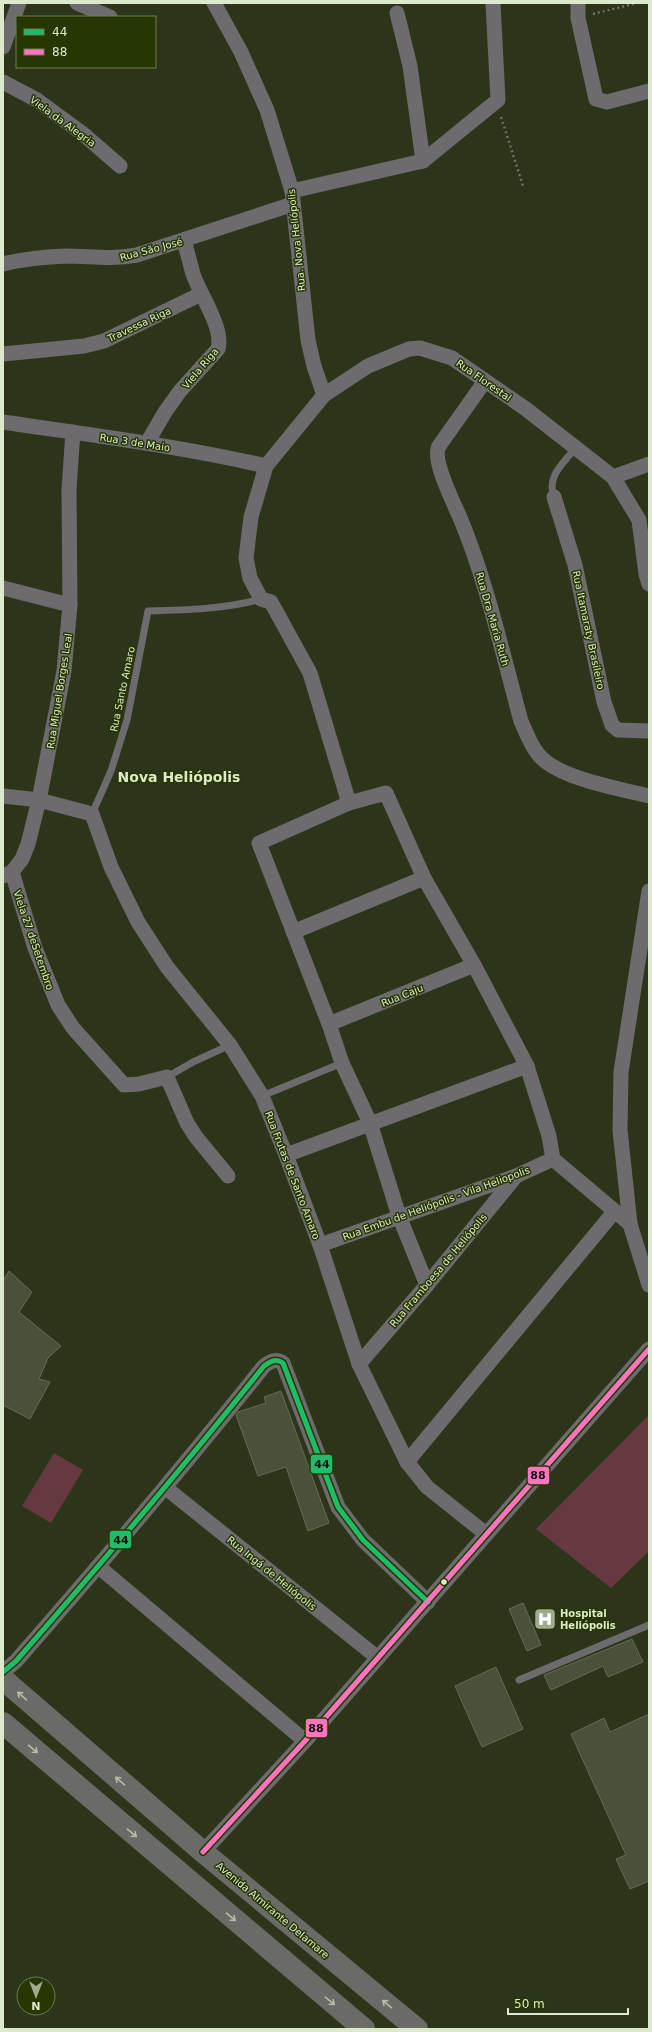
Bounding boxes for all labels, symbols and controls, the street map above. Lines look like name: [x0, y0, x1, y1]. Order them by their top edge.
legend: [16, 16, 156, 68]
text: 44: [52, 25, 67, 39]
text: 88: [52, 45, 67, 59]
street label: Viela da Alegria: [28, 94, 98, 149]
street label: Rua. Nova Heliópolis: [286, 188, 307, 292]
street label: Rua São José: [119, 236, 184, 263]
street label: Travessa Riga: [105, 305, 173, 344]
street label: Viela Riga: [180, 346, 221, 391]
street label: Rua Florestal: [454, 357, 513, 404]
street label: Rua 3 de Maio: [99, 432, 171, 453]
street label: Rua Itamaraty Brasileiro: [571, 570, 606, 690]
street label: Rua Dra Maria Ruth: [474, 571, 511, 667]
street label: Rua Miguel Borges Leal: [45, 633, 74, 750]
street label: Rua Santo Amaro: [108, 645, 137, 733]
district label: Nova Heliópolis: [118, 769, 240, 785]
street label: Viela 27 deSetembro: [11, 889, 56, 991]
street label: Rua Caju: [380, 982, 425, 1009]
street label: Rua Frutas de Santo Amaro: [263, 1109, 322, 1241]
street label: Rua Embu de Heliópolis - Vila Heliopolis: [341, 1164, 531, 1243]
street label: Rua Framboesa de Heliópolis: [388, 1211, 489, 1329]
line badge: 44: [310, 1454, 333, 1474]
text: 44: [314, 1458, 330, 1471]
line badge: 88: [527, 1466, 550, 1485]
text: 88: [530, 1469, 546, 1482]
line badge: 44: [109, 1530, 132, 1549]
text: 44: [113, 1534, 129, 1547]
street label: Rua Ingá de Heliópolis: [225, 1534, 318, 1613]
unlabelled marker: [439, 1577, 449, 1587]
hospital icon: Hospital Heliópolis: [532, 1606, 558, 1632]
place label: Hospital Heliópolis: [560, 1608, 616, 1631]
one-way arrow: [17, 1691, 27, 1700]
line badge: 88: [305, 1718, 328, 1738]
text: 88: [308, 1722, 324, 1735]
one-way arrow: [27, 1744, 38, 1753]
one-way arrow: [115, 1776, 125, 1786]
one-way arrow: [127, 1828, 137, 1837]
street label: Avenida Almirante Delamare: [214, 1860, 331, 1961]
one-way arrow: [226, 1912, 236, 1921]
north arrow: [16, 1976, 56, 2016]
scale bar: [508, 1990, 628, 2016]
one-way arrow: [325, 1996, 336, 2005]
text: 50 m: [514, 1997, 545, 2011]
text: N: [31, 1999, 41, 2012]
one-way arrow: [381, 2000, 392, 2009]

